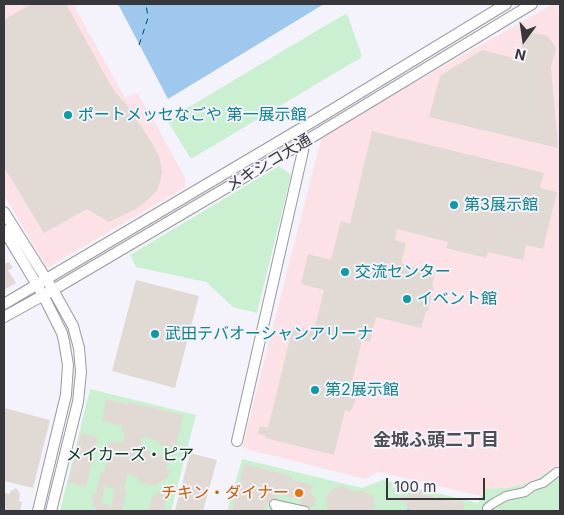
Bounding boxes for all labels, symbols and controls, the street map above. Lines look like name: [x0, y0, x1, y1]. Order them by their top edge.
north arrow: [499, 15, 549, 65]
text: N: [513, 46, 527, 65]
place label: ポートメッセなごや 第一展示館: [78, 105, 306, 125]
marker: ポートメッセなごや 第一展示館: [62, 109, 74, 121]
street label: メキシコ大通: [223, 130, 315, 196]
place label: 第3展示館: [464, 195, 538, 215]
marker: 第3展示館: [448, 199, 460, 211]
place label: 交流センター: [355, 262, 451, 282]
marker: 交流センター: [339, 266, 351, 278]
place label: イベント館: [417, 289, 497, 309]
marker: イベント館: [401, 293, 413, 305]
place label: 武田テバオーシャンアリーナ: [165, 324, 373, 344]
marker: 武田テバオーシャンアリーナ: [149, 328, 161, 340]
place label: 第2展示館: [325, 380, 399, 400]
marker: 第2展示館: [309, 384, 321, 396]
district label: 金城ふ頭二丁目: [373, 430, 499, 452]
park label: メイカーズ・ピア: [66, 445, 194, 465]
scale bar: [389, 468, 488, 500]
text: 100 m: [394, 477, 436, 496]
place label: チキン・ダイナー: [161, 483, 289, 503]
marker: チキン・ダイナー: [293, 487, 305, 499]

